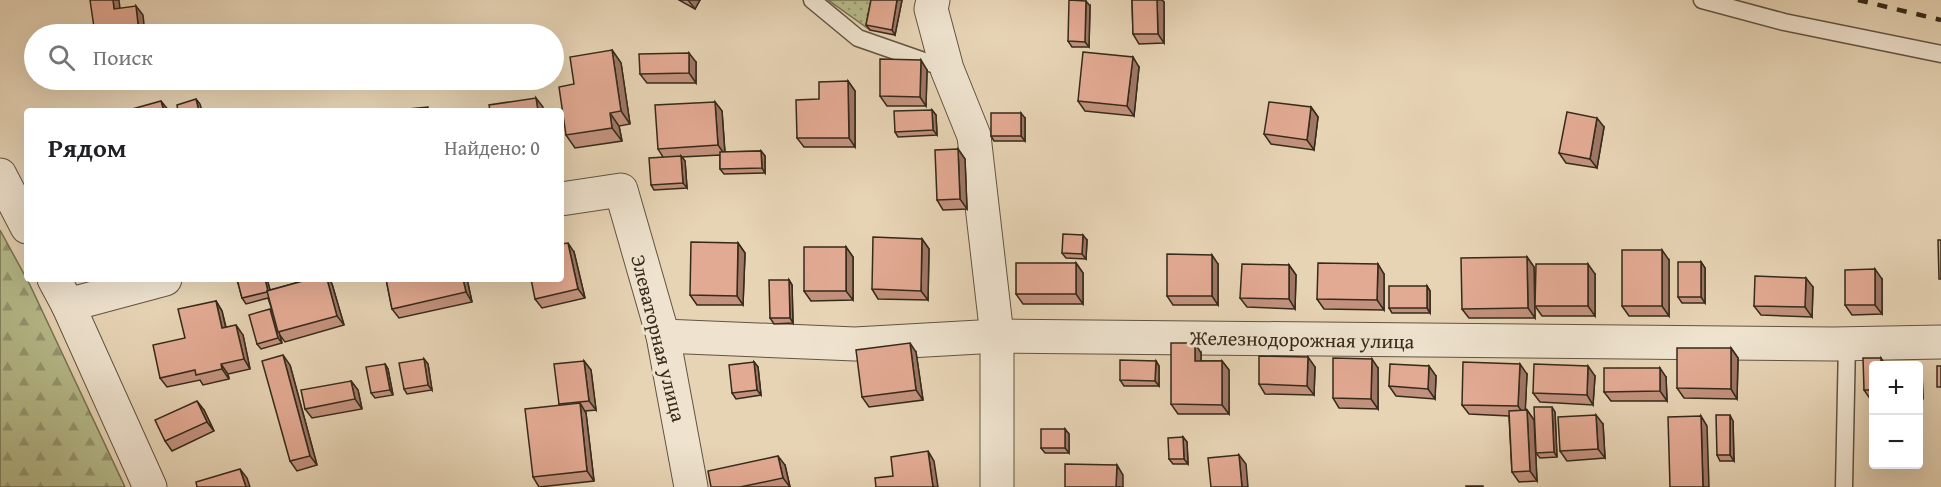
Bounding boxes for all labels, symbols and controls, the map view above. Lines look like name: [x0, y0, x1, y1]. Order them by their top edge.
search box: [24, 24, 564, 90]
icon: search: [45, 41, 78, 74]
text: Поиск: [93, 41, 153, 73]
text: Рядом: [48, 128, 126, 167]
text: Найдено: 0: [444, 133, 540, 162]
street label: Элеваторная улица: [624, 251, 694, 425]
street label: Железнодорожная улица: [1189, 323, 1415, 355]
map controls: [1869, 361, 1923, 469]
button: +: [1869, 361, 1923, 415]
button: −: [1869, 415, 1923, 469]

